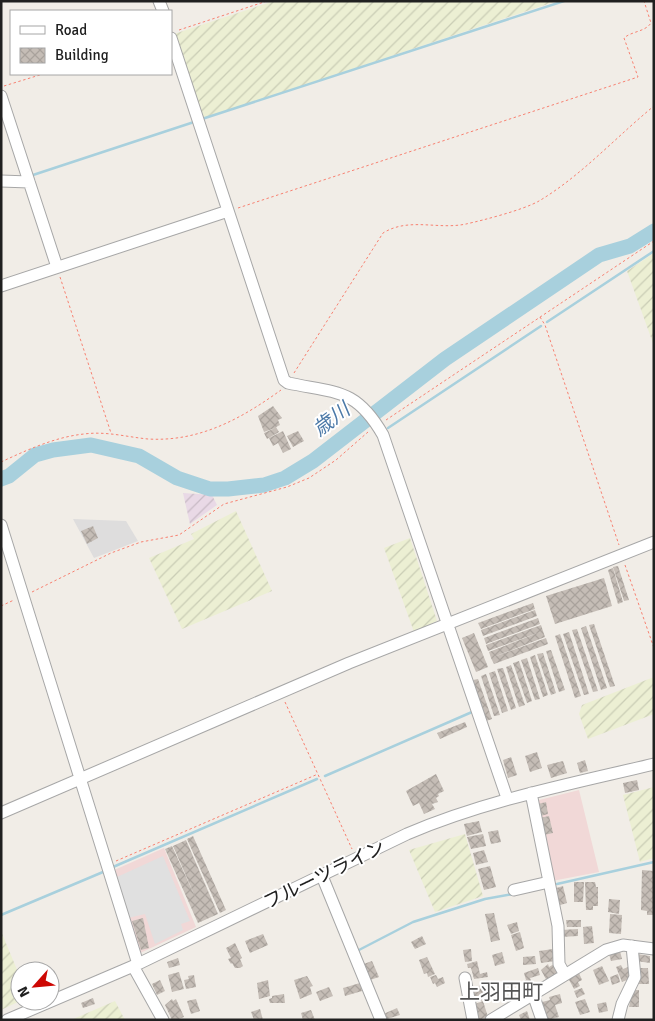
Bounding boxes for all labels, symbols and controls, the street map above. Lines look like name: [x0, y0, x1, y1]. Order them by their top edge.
legend: [10, 10, 172, 75]
text: Road: [55, 21, 87, 39]
text: Building: [55, 46, 109, 64]
water label: 歳川: [308, 396, 356, 441]
street label: フルーツライン: [260, 835, 389, 915]
north arrow: [10, 961, 60, 1011]
district label: 上羽田町: [459, 979, 543, 1005]
text: N: [14, 983, 34, 1000]

